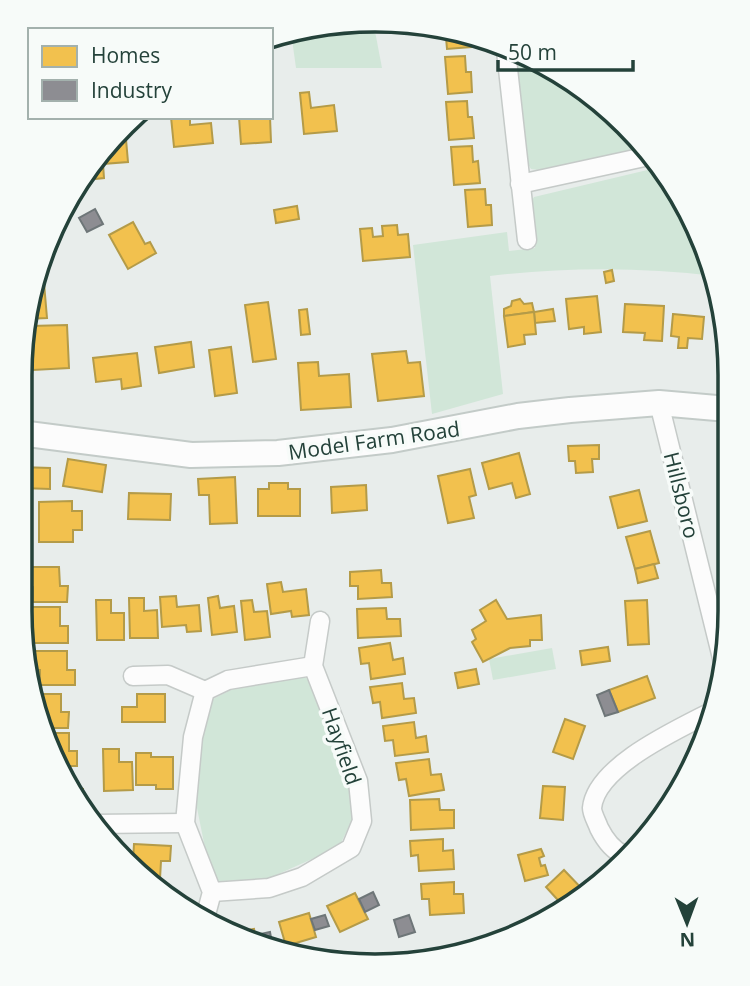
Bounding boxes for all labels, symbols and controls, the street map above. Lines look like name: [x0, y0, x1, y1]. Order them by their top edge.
legend: [28, 28, 273, 119]
scale bar: [498, 28, 633, 72]
text: 50 m: [508, 38, 557, 66]
text: Homes: [91, 41, 160, 69]
text: Industry: [91, 76, 173, 104]
street label: Model Farm Road: [286, 414, 462, 466]
street label: Hillsboro: [658, 449, 706, 541]
street label: Hayfield: [316, 704, 368, 788]
north arrow: [652, 888, 722, 958]
text: N: [679, 927, 695, 953]

